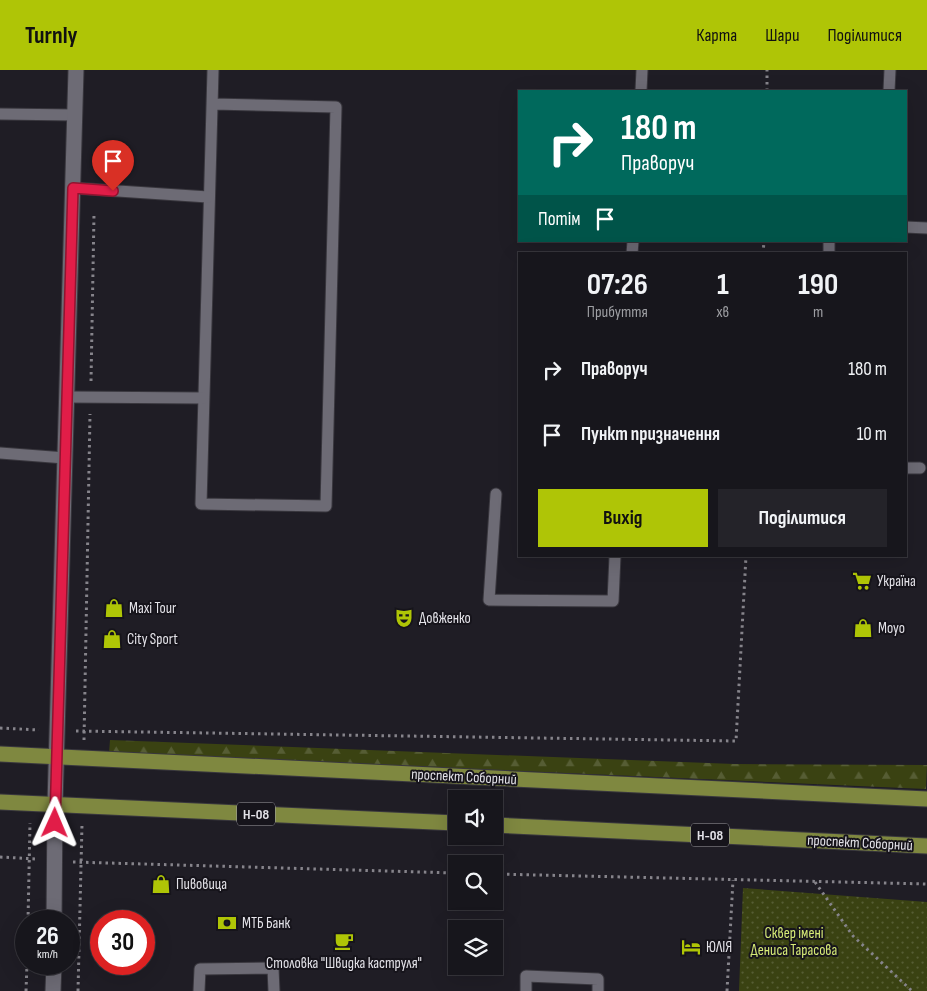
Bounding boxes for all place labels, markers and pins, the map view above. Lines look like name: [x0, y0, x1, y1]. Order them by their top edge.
pin: [92, 140, 134, 191]
supermarket icon: Україна: [851, 570, 873, 592]
place label: Україна: [877, 572, 916, 591]
shop icon: Maxi Tour: [103, 597, 125, 619]
place label: Maxi Tour: [129, 599, 177, 618]
theatre icon: Довженко: [393, 607, 415, 629]
place label: Довженко: [419, 609, 471, 628]
shop icon: Moyo: [852, 617, 874, 639]
place label: Moyo: [878, 619, 905, 638]
shop icon: City Sport: [101, 628, 123, 650]
place label: City Sport: [127, 630, 178, 649]
shop icon: Пивовица: [150, 873, 172, 895]
place label: Пивовица: [176, 875, 227, 894]
bank icon: МТБ Банк: [216, 912, 238, 934]
place label: МТБ Банк: [242, 914, 290, 933]
cafe icon: Столовка "Швидка каструля": [333, 930, 355, 952]
hotel icon: ЮЛІЯ: [680, 936, 702, 958]
place label: ЮЛІЯ: [706, 938, 732, 957]
place label: Столовка "Швидка каструля": [266, 954, 422, 973]

